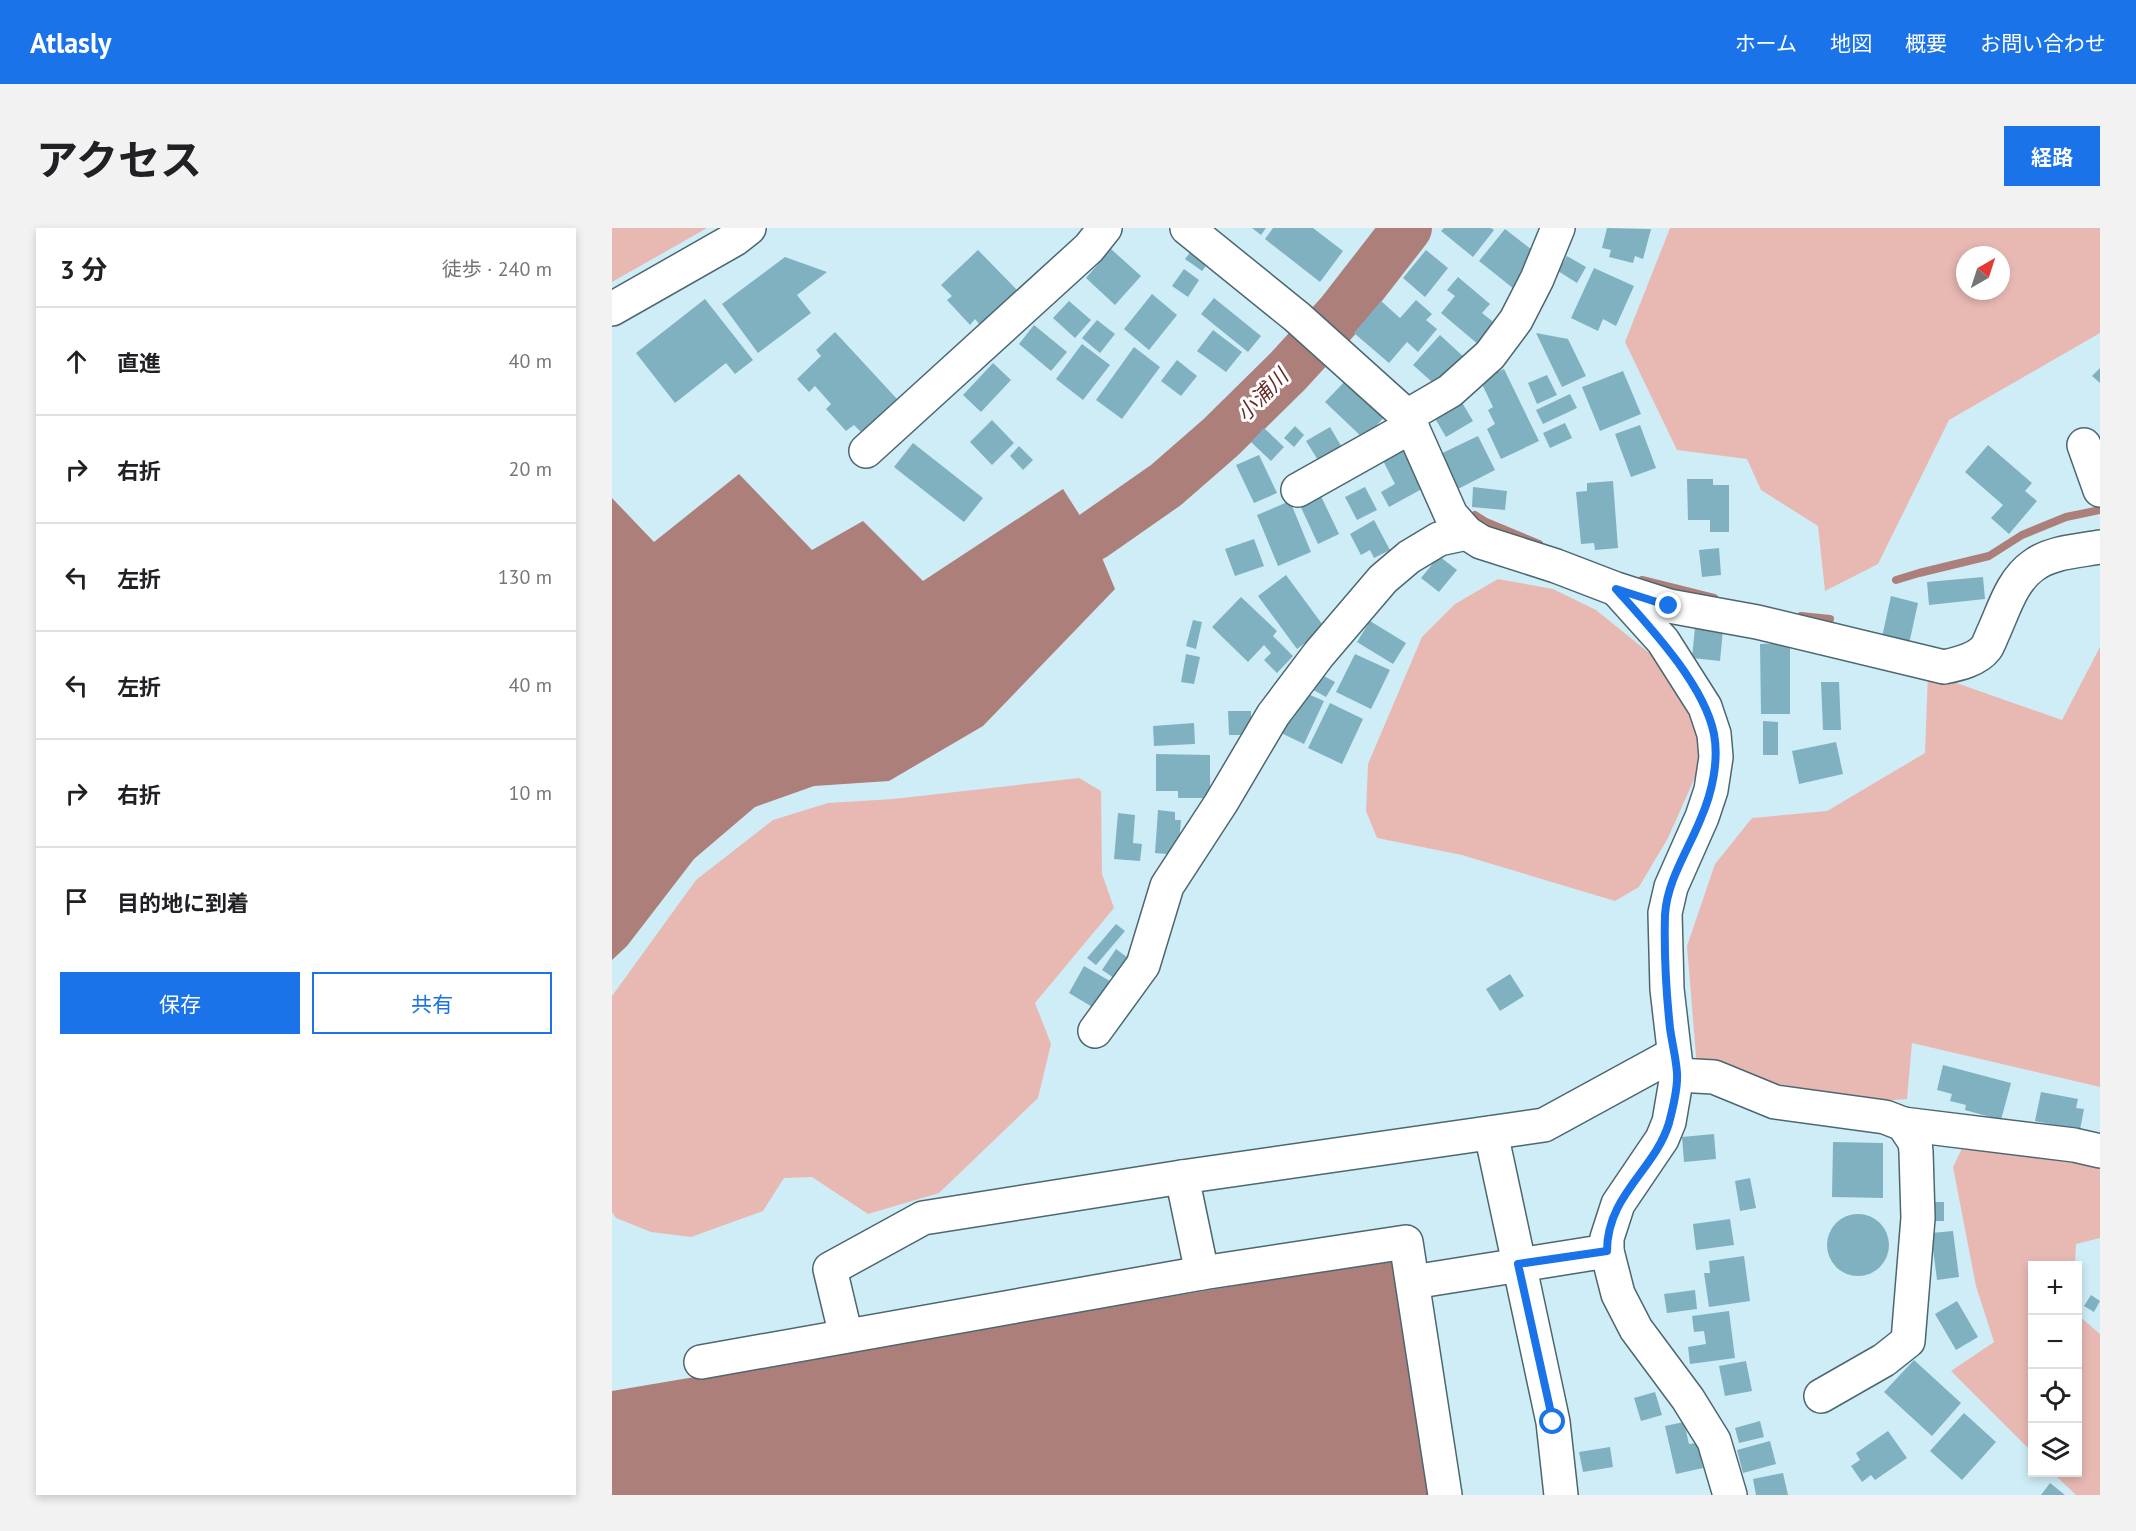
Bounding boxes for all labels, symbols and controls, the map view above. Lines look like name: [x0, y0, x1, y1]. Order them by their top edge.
text: Atlasly: [30, 24, 112, 61]
text: ホーム: [1735, 30, 1797, 57]
text: 地図: [1830, 30, 1872, 57]
text: 概要: [1905, 30, 1947, 57]
text: お問い合わせ: [1980, 30, 2106, 57]
button: 経路: [2004, 126, 2100, 186]
text: アクセス: [36, 132, 202, 187]
north arrow: [1956, 246, 2010, 300]
text: 3 分: [60, 253, 107, 286]
text: 徒歩 · 240 m: [442, 256, 552, 282]
icon: ahead: [60, 345, 93, 378]
text: 40 m: [509, 348, 552, 374]
text: 直進: [117, 349, 161, 377]
water label: 小浦川: [1230, 362, 1295, 427]
icon: right: [60, 453, 93, 486]
text: 20 m: [509, 456, 552, 482]
text: 右折: [117, 457, 161, 485]
icon: left: [60, 561, 93, 594]
text: 130 m: [498, 564, 552, 590]
text: 左折: [117, 565, 161, 593]
route end: [1655, 592, 1681, 618]
icon: left: [60, 669, 93, 702]
text: 40 m: [509, 672, 552, 698]
text: 左折: [117, 673, 161, 701]
icon: right: [60, 777, 93, 810]
text: 10 m: [509, 780, 552, 806]
text: 右折: [117, 781, 161, 809]
icon: arrive: [60, 885, 93, 918]
text: 目的地に到着: [117, 889, 249, 917]
button: 保存: [60, 972, 300, 1034]
button: 共有: [312, 972, 552, 1034]
map controls: [2028, 1261, 2082, 1477]
button: +: [2028, 1261, 2082, 1315]
button: −: [2028, 1315, 2082, 1369]
button: locate: [2028, 1369, 2082, 1423]
route start: [1539, 1408, 1565, 1434]
button: layers: [2028, 1423, 2082, 1477]

